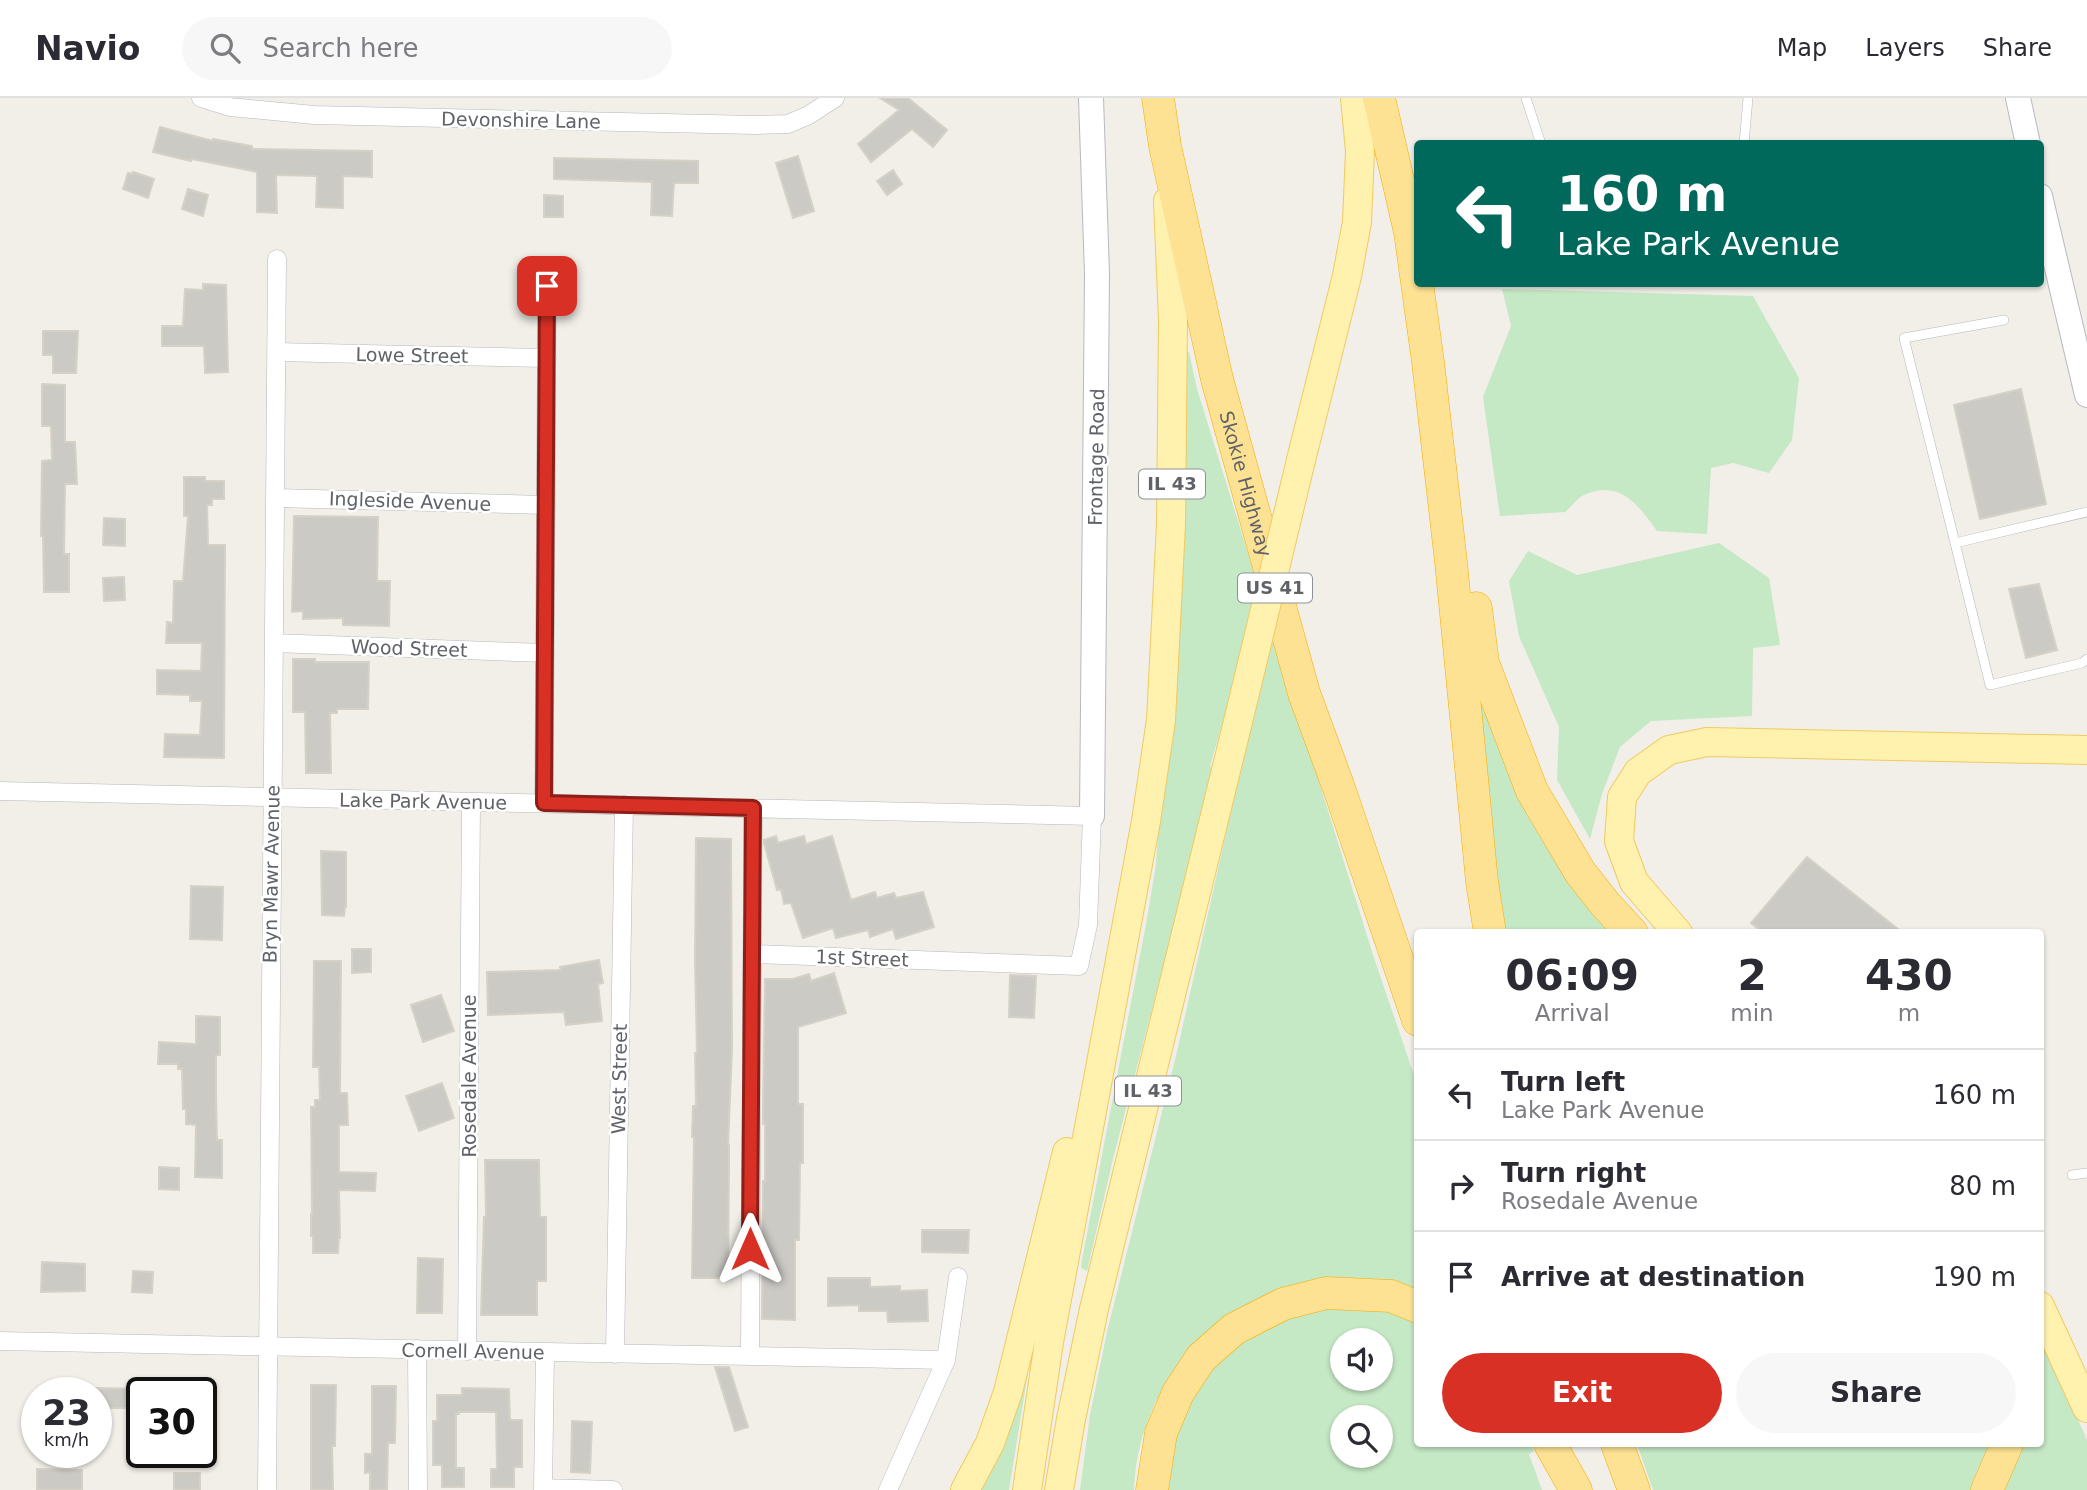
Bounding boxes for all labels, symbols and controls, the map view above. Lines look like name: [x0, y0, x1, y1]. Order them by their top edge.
search box: [182, 17, 672, 80]
text: Navio: [35, 29, 140, 68]
icon: search: [206, 29, 244, 67]
text: Search here: [262, 33, 419, 63]
text: Map: [1777, 34, 1827, 62]
text: Layers: [1865, 34, 1945, 62]
text: Share: [1983, 34, 2052, 62]
street label: Devonshire Lane: [441, 108, 601, 132]
text: 160 m: [1557, 166, 1727, 223]
icon: left: [1442, 168, 1533, 259]
text: Lake Park Avenue: [1557, 225, 1840, 263]
pin: [517, 256, 577, 316]
icon: arrive: [528, 267, 566, 305]
street label: Lowe Street: [355, 343, 469, 367]
street label: Frontage Road: [1084, 388, 1108, 526]
street label: Skokie Highway: [1215, 408, 1277, 559]
road number: IL 43: [1139, 470, 1205, 498]
street label: Ingleside Avenue: [329, 487, 491, 515]
road number: US 41: [1238, 574, 1312, 602]
street label: Wood Street: [350, 635, 468, 661]
street label: Bryn Mawr Avenue: [258, 785, 284, 963]
street label: Lake Park Avenue: [339, 789, 507, 813]
street label: 1st Street: [815, 945, 909, 971]
text: 06:09: [1505, 951, 1639, 1000]
text: 2: [1737, 951, 1767, 1000]
text: 430: [1865, 951, 1953, 1000]
street label: Rosedale Avenue: [458, 995, 480, 1157]
text: Arrival: [1535, 1000, 1610, 1026]
text: min: [1730, 1000, 1774, 1026]
text: m: [1898, 1000, 1920, 1026]
street label: West Street: [607, 1024, 631, 1134]
text: Turn left: [1501, 1067, 1625, 1097]
road number: IL 43: [1115, 1076, 1181, 1106]
icon: left: [1442, 1076, 1480, 1114]
text: 160 m: [1933, 1080, 2016, 1110]
text: Lake Park Avenue: [1501, 1097, 1704, 1123]
text: Turn right: [1501, 1158, 1646, 1188]
icon: right: [1442, 1167, 1480, 1205]
text: 80 m: [1949, 1171, 2016, 1201]
text: Rosedale Avenue: [1501, 1188, 1698, 1214]
position arrow: [713, 1212, 787, 1286]
icon: arrive: [1442, 1258, 1480, 1296]
text: Arrive at destination: [1501, 1262, 1805, 1292]
text: 190 m: [1933, 1262, 2016, 1292]
map controls: [1330, 1328, 1393, 1468]
button: sound: [1330, 1328, 1393, 1391]
street label: Cornell Avenue: [401, 1339, 545, 1363]
button: Exit: [1442, 1353, 1722, 1433]
button: Share: [1736, 1353, 2016, 1433]
speed limit sign: 30: [126, 1377, 217, 1468]
text: 23: [42, 1393, 91, 1433]
button: search: [1330, 1405, 1393, 1468]
text: km/h: [44, 1429, 89, 1450]

